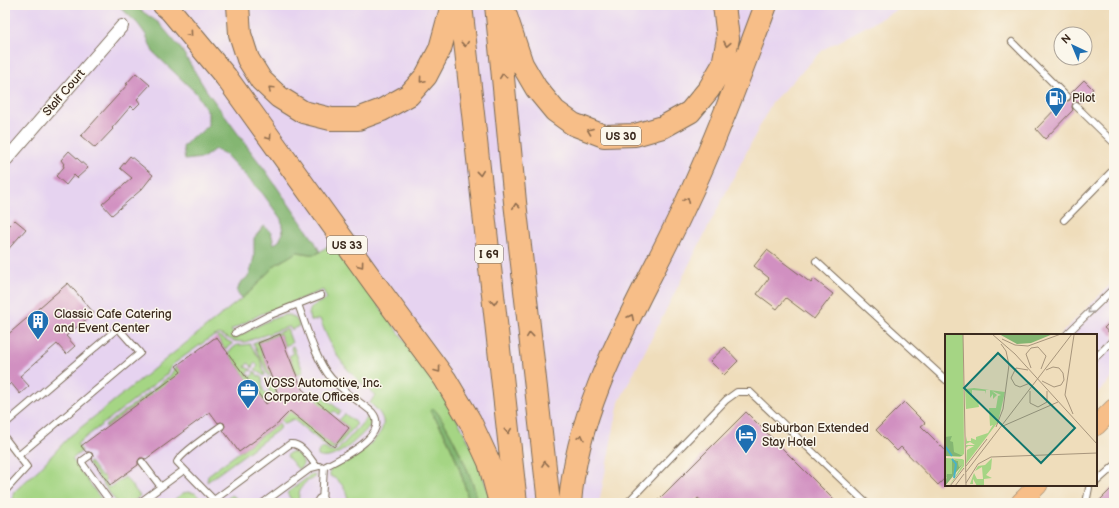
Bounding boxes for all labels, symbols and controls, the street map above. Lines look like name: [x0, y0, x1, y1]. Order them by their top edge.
north arrow: [1053, 26, 1093, 66]
one-way arrow: [185, 29, 192, 37]
text: N: [1059, 32, 1074, 47]
one-way arrow: [723, 40, 732, 47]
one-way arrow: [460, 41, 469, 47]
street label: Stalf Court: [40, 66, 89, 119]
one-way arrow: [499, 73, 508, 80]
one-way arrow: [420, 75, 427, 82]
fuel station icon: Pilot: [1043, 85, 1069, 118]
one-way arrow: [268, 86, 276, 94]
place label: Pilot: [1072, 91, 1096, 106]
one-way arrow: [586, 127, 593, 135]
road number: US 30: [601, 127, 641, 145]
one-way arrow: [264, 133, 272, 140]
one-way arrow: [475, 170, 484, 176]
one-way arrow: [683, 197, 691, 204]
one-way arrow: [511, 203, 520, 209]
road number: US 33: [327, 236, 367, 254]
road number: I 69: [475, 245, 503, 263]
one-way arrow: [356, 261, 364, 268]
one-way arrow: [489, 299, 498, 305]
one-way arrow: [1087, 306, 1095, 314]
place label: Classic Cafe Catering and Event Center: [54, 307, 172, 336]
building icon: Classic Cafe Catering and Event Center: [25, 308, 51, 341]
one-way arrow: [626, 314, 633, 321]
one-way arrow: [526, 332, 535, 338]
inset map: [945, 334, 1097, 486]
one-way arrow: [434, 365, 441, 372]
place label: VOSS Automotive, Inc. Corporate Offices: [264, 376, 382, 405]
office icon: VOSS Automotive, Inc. Corporate Offices: [235, 377, 261, 410]
place label: Suburban Extended Stay Hotel: [762, 421, 869, 450]
hotel icon: Suburban Extended Stay Hotel: [733, 422, 759, 455]
one-way arrow: [504, 428, 513, 434]
one-way arrow: [577, 434, 585, 440]
one-way arrow: [540, 461, 549, 467]

